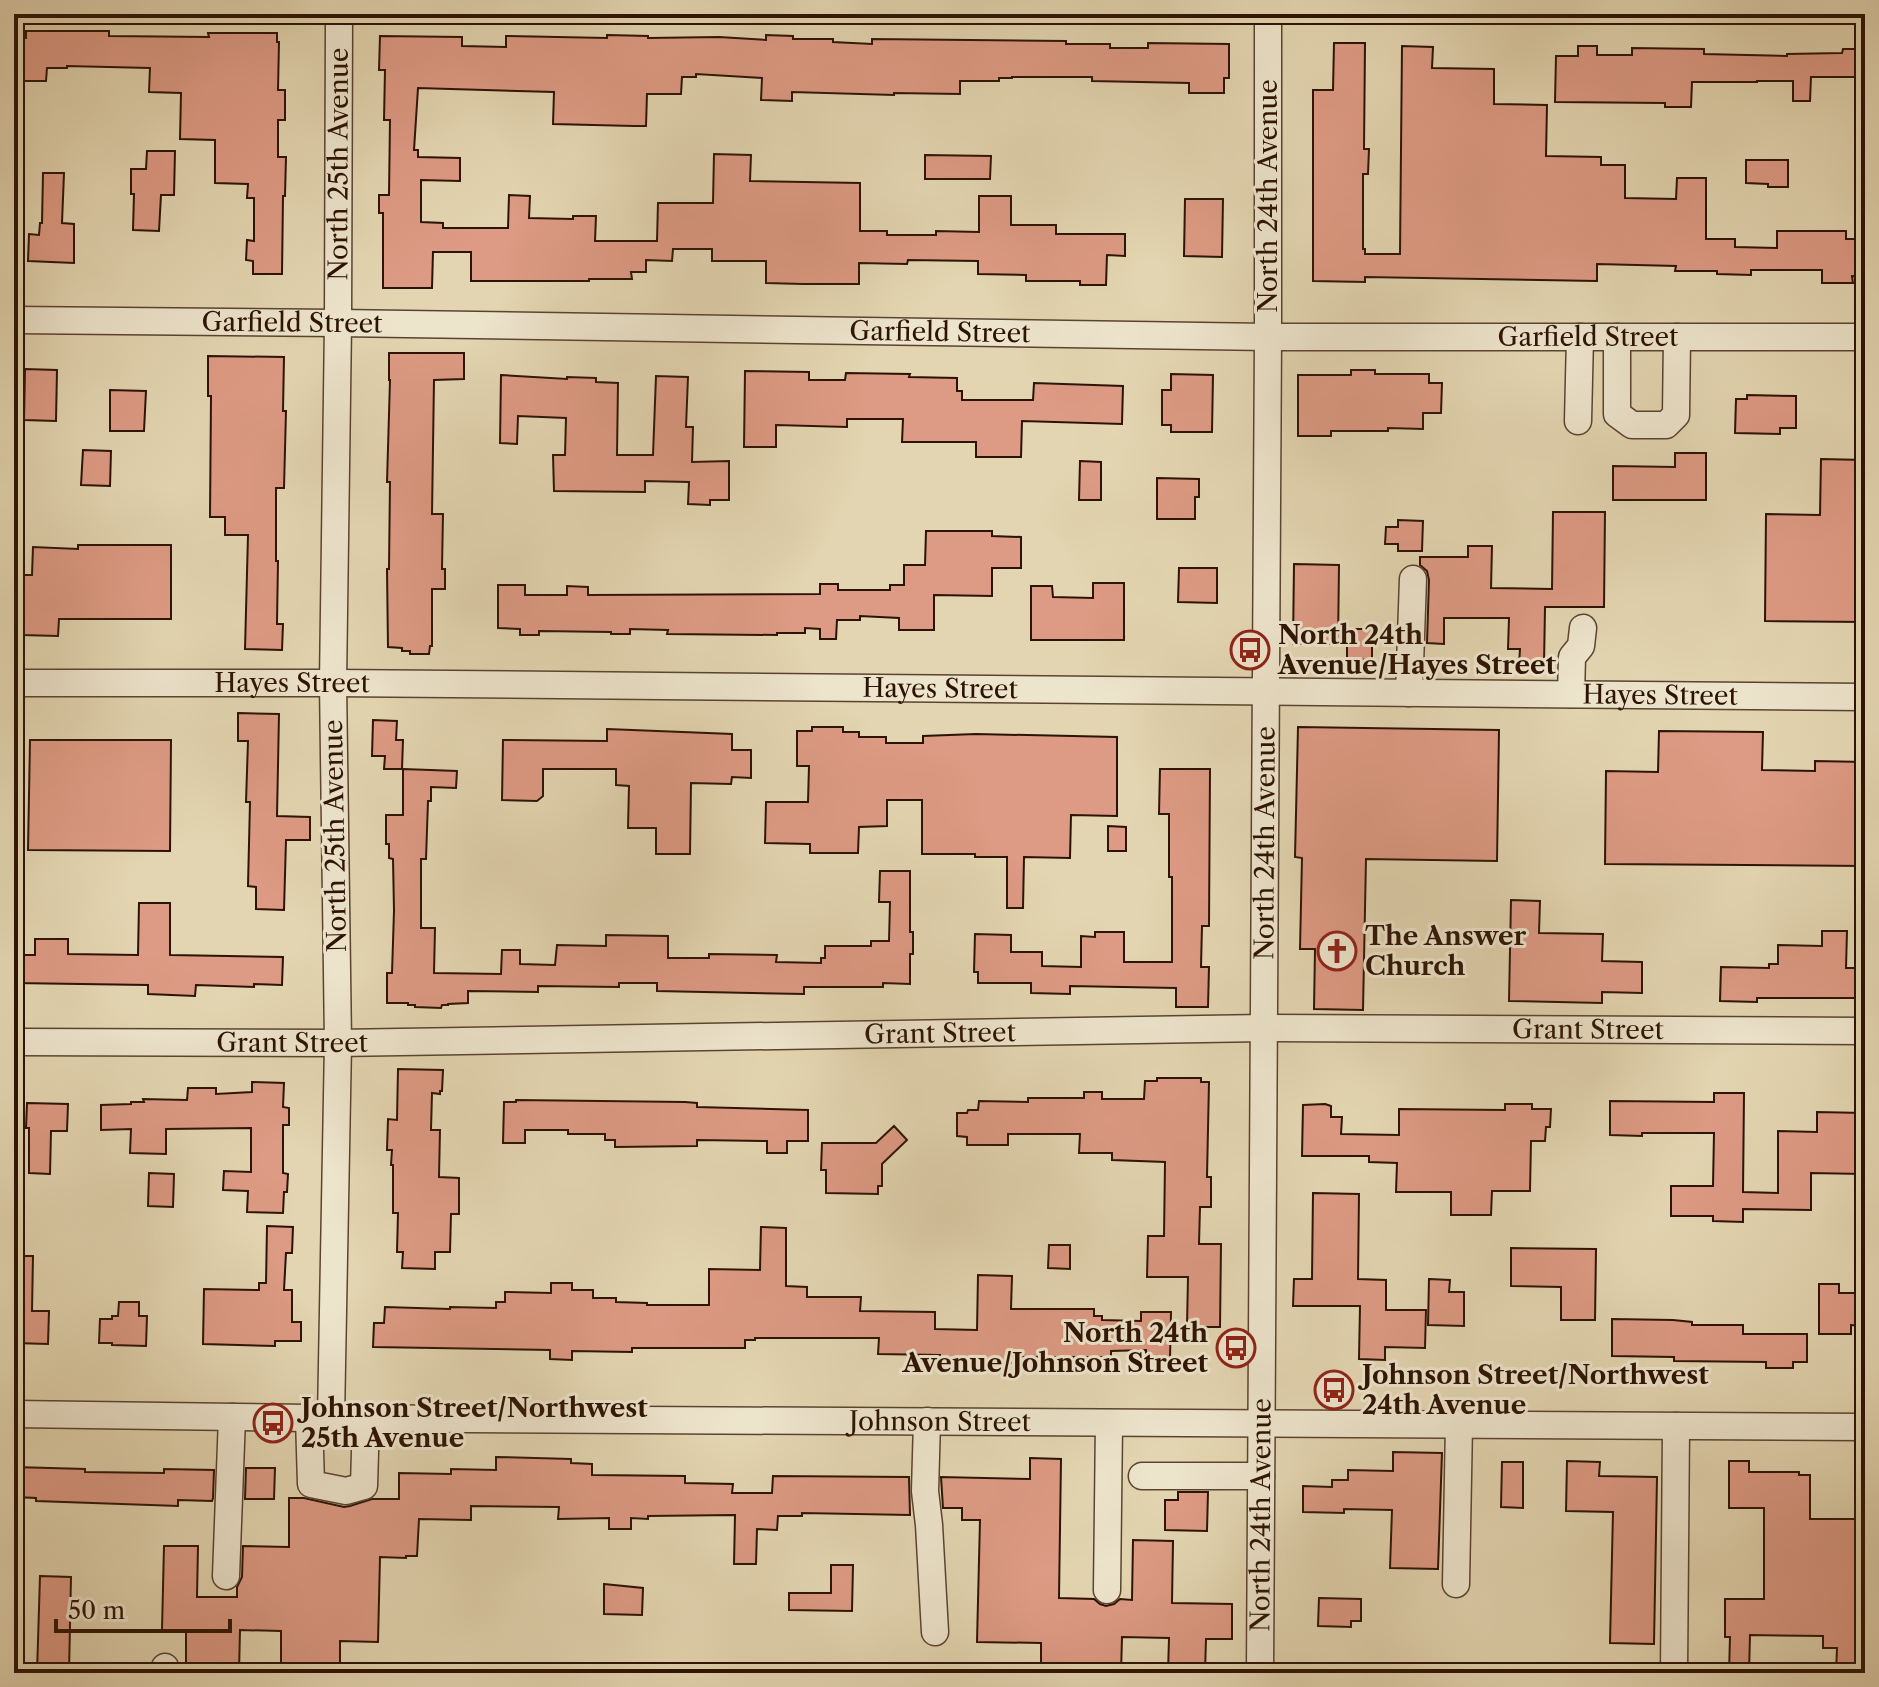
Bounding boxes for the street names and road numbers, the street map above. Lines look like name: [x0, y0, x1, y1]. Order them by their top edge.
street label: North 25th Avenue: [322, 48, 355, 281]
street label: North 24th Avenue: [1252, 79, 1284, 313]
street label: Garfield Street: [201, 306, 383, 340]
street label: Garfield Street: [849, 315, 1031, 349]
street label: Garfield Street: [1497, 321, 1679, 353]
street label: Hayes Street: [214, 667, 371, 699]
street label: Hayes Street: [862, 672, 1019, 705]
street label: Hayes Street: [1582, 678, 1739, 712]
street label: North 25th Avenue: [317, 719, 353, 953]
street label: North 24th Avenue: [1248, 726, 1282, 960]
street label: Grant Street: [1512, 1013, 1665, 1046]
street label: Grant Street: [864, 1016, 1017, 1050]
street label: Grant Street: [216, 1027, 369, 1059]
street label: North 24th Avenue: [1244, 1398, 1278, 1632]
street label: Johnson Street: [845, 1405, 1032, 1438]

